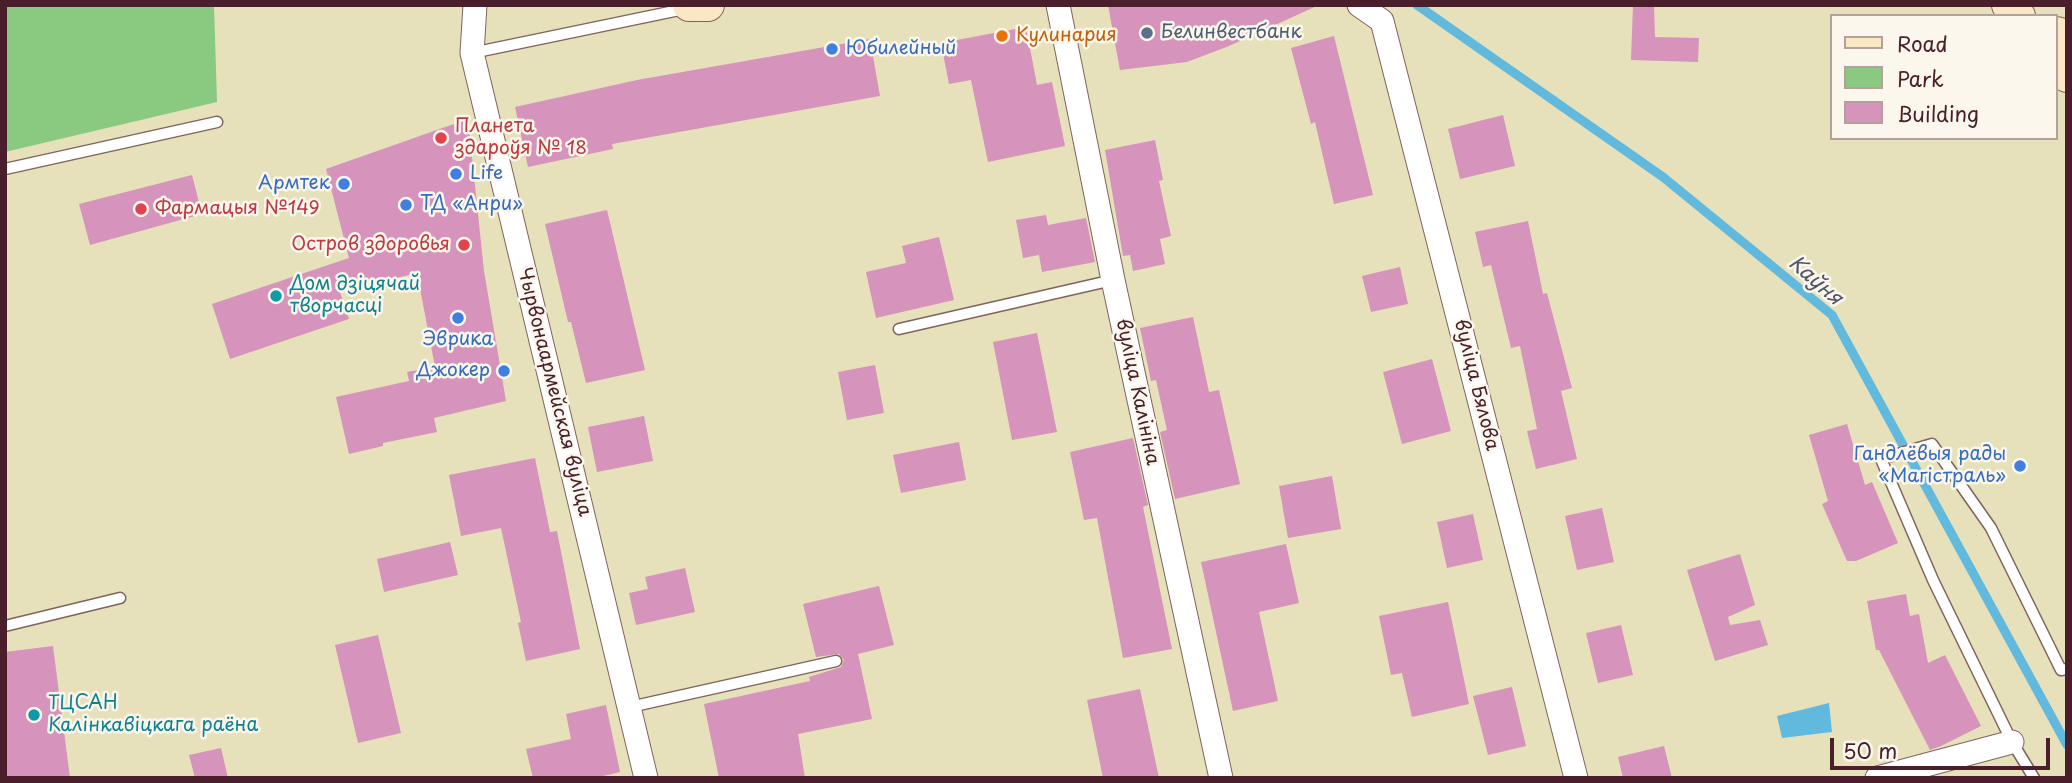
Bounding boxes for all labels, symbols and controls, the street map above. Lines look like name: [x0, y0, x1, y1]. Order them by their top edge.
legend: [1830, 14, 2058, 140]
place label: Белинвестбанк: [1161, 22, 1302, 44]
place label: Кулинария: [1016, 25, 1117, 47]
marker: Белинвестбанк: [1139, 25, 1155, 41]
text: Road: [1897, 27, 1948, 59]
marker: Кулинария: [994, 28, 1010, 44]
place label: Юбилейный: [846, 38, 956, 60]
marker: Юбилейный: [824, 41, 840, 57]
text: Park: [1897, 62, 1944, 94]
text: Building: [1897, 97, 1979, 129]
place label: Планета здароўя № 18: [455, 116, 587, 160]
marker: Планета здароўя № 18: [433, 130, 449, 146]
place label: Life: [470, 163, 503, 185]
marker: Life: [448, 166, 464, 182]
place label: Армтек: [258, 173, 330, 195]
marker: Армтек: [336, 176, 352, 192]
place label: ТД «Анри»: [420, 194, 523, 216]
marker: ТД «Анри»: [398, 197, 414, 213]
place label: Фармацыя №149: [155, 198, 320, 220]
marker: Фармацыя №149: [133, 201, 149, 217]
place label: Остров здоровья: [291, 234, 450, 256]
marker: Остров здоровья: [456, 237, 472, 253]
water label: Каўня: [1783, 251, 1847, 311]
street label: Чырвонаармейская вуліца: [512, 265, 596, 519]
place label: Дом дзіцячай творчасці: [290, 274, 420, 318]
marker: Дом дзіцячай творчасці: [268, 288, 284, 304]
marker: Эврика: [450, 310, 466, 326]
street label: вуліца Калініна: [1110, 317, 1164, 467]
street label: вуліца Бялова: [1449, 317, 1503, 453]
place label: Эврика: [423, 329, 493, 351]
place label: Джокер: [417, 360, 490, 382]
marker: Джокер: [496, 363, 512, 379]
place label: Гандлёвыя рады «Магістраль»: [1854, 444, 2006, 488]
marker: Гандлёвыя рады «Магістраль»: [2012, 458, 2028, 474]
place label: ТЦСАН Калінкавіцкага раёна: [48, 693, 258, 737]
marker: ТЦСАН Калінкавіцкага раёна: [26, 707, 42, 723]
scale bar: [1834, 724, 2054, 768]
text: 50 m: [1843, 734, 1897, 766]

